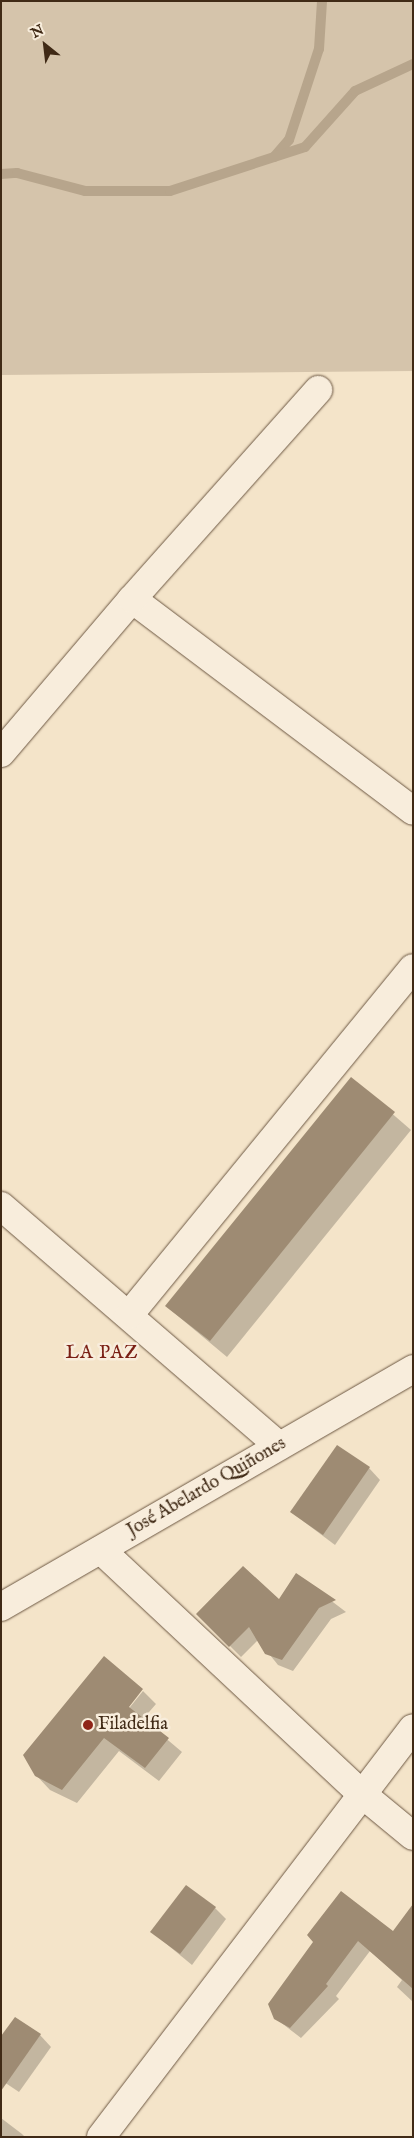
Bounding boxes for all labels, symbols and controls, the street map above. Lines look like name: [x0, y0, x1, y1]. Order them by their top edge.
north arrow: [20, 20, 70, 70]
text: N: [28, 21, 47, 43]
district label: LA PAZ: [65, 1343, 139, 1365]
street label: José Abelardo Quiñones: [124, 1434, 290, 1542]
place label: Filadelfia: [98, 1714, 168, 1736]
marker: Filadelfia: [82, 1719, 94, 1731]

